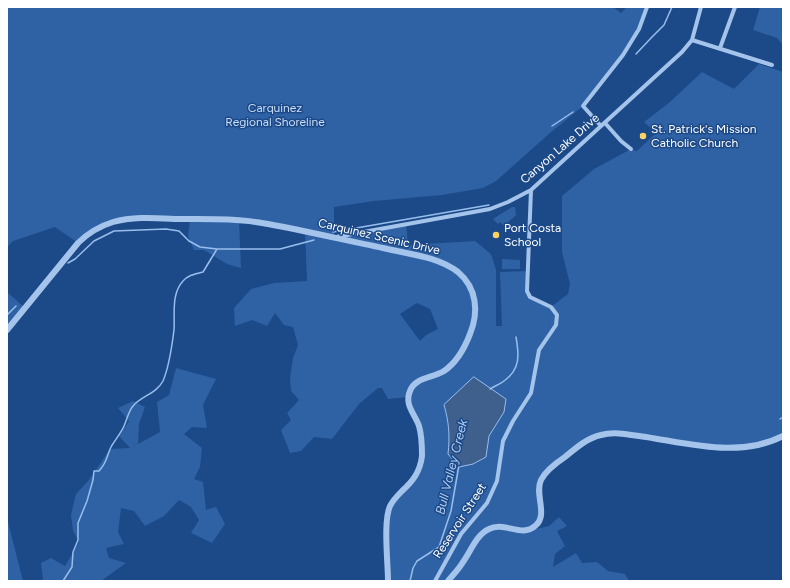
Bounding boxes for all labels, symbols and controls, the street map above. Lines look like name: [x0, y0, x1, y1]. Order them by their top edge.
park label: Carquinez Regional Shoreline: [225, 101, 325, 129]
street label: Canyon Lake Drive: [518, 111, 602, 187]
place label: St. Patrick's Mission Catholic Church: [651, 122, 757, 150]
marker: St. Patrick's Mission Catholic Church: [638, 131, 648, 141]
street label: Carquinez Scenic Drive: [317, 216, 441, 258]
place label: Port Costa School: [504, 221, 561, 249]
marker: Port Costa School: [491, 230, 501, 240]
water label: Bull Valley Creek: [433, 418, 471, 516]
street label: Reservoir Street: [430, 481, 490, 561]

